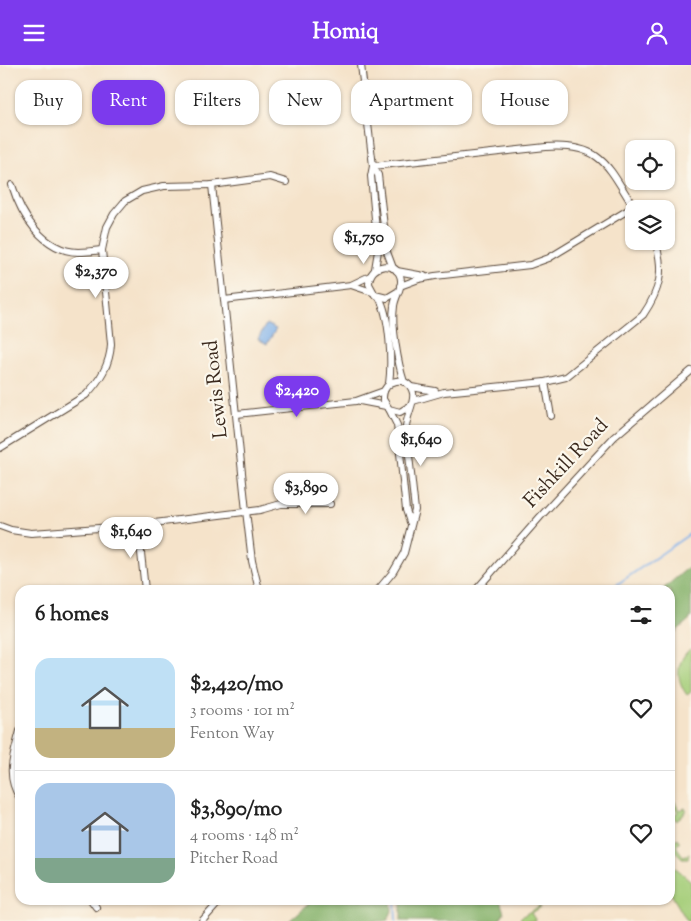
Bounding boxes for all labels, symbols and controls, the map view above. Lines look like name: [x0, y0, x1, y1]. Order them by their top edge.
text: Homiq: [312, 17, 379, 49]
icon: menu: [20, 19, 48, 47]
icon: person: [643, 19, 671, 47]
chip: Buy: [15, 80, 82, 125]
chip: Rent: [92, 80, 165, 125]
chip: Filters: [175, 80, 259, 125]
chip: New: [269, 80, 341, 125]
chip: Apartment: [351, 80, 472, 125]
chip: House: [482, 80, 568, 125]
map controls: [625, 140, 675, 250]
button: locate: [625, 140, 675, 190]
button: layers: [625, 200, 675, 250]
pin: $1,750: [323, 223, 405, 265]
text: $1,750: [344, 227, 384, 250]
pin: $2,370: [55, 257, 137, 299]
text: $2,370: [75, 261, 117, 284]
street label: Lewis Road: [197, 338, 237, 440]
pin: $2,420: [256, 375, 338, 418]
text: $2,420: [275, 380, 319, 403]
street label: Fishkill Road: [518, 413, 616, 515]
pin: $1,640: [380, 425, 462, 467]
text: $1,640: [400, 429, 442, 452]
pin: $3,890: [265, 473, 347, 515]
text: $3,890: [284, 477, 328, 500]
pin: $1,640: [90, 517, 172, 559]
text: $1,640: [110, 521, 152, 544]
text: 6 homes: [35, 600, 109, 630]
icon: filters: [627, 601, 655, 629]
text: $2,420/mo: [190, 670, 283, 700]
icon: home: [75, 678, 135, 738]
icon: heart: [627, 694, 655, 722]
text: 3 rooms · 101 m²: [190, 700, 295, 723]
text: Fenton Way: [190, 723, 274, 746]
text: $3,890/mo: [190, 795, 282, 825]
icon: home: [75, 803, 135, 863]
icon: heart: [627, 819, 655, 847]
text: 4 rooms · 148 m²: [190, 825, 299, 848]
text: Pitcher Road: [190, 848, 278, 871]

